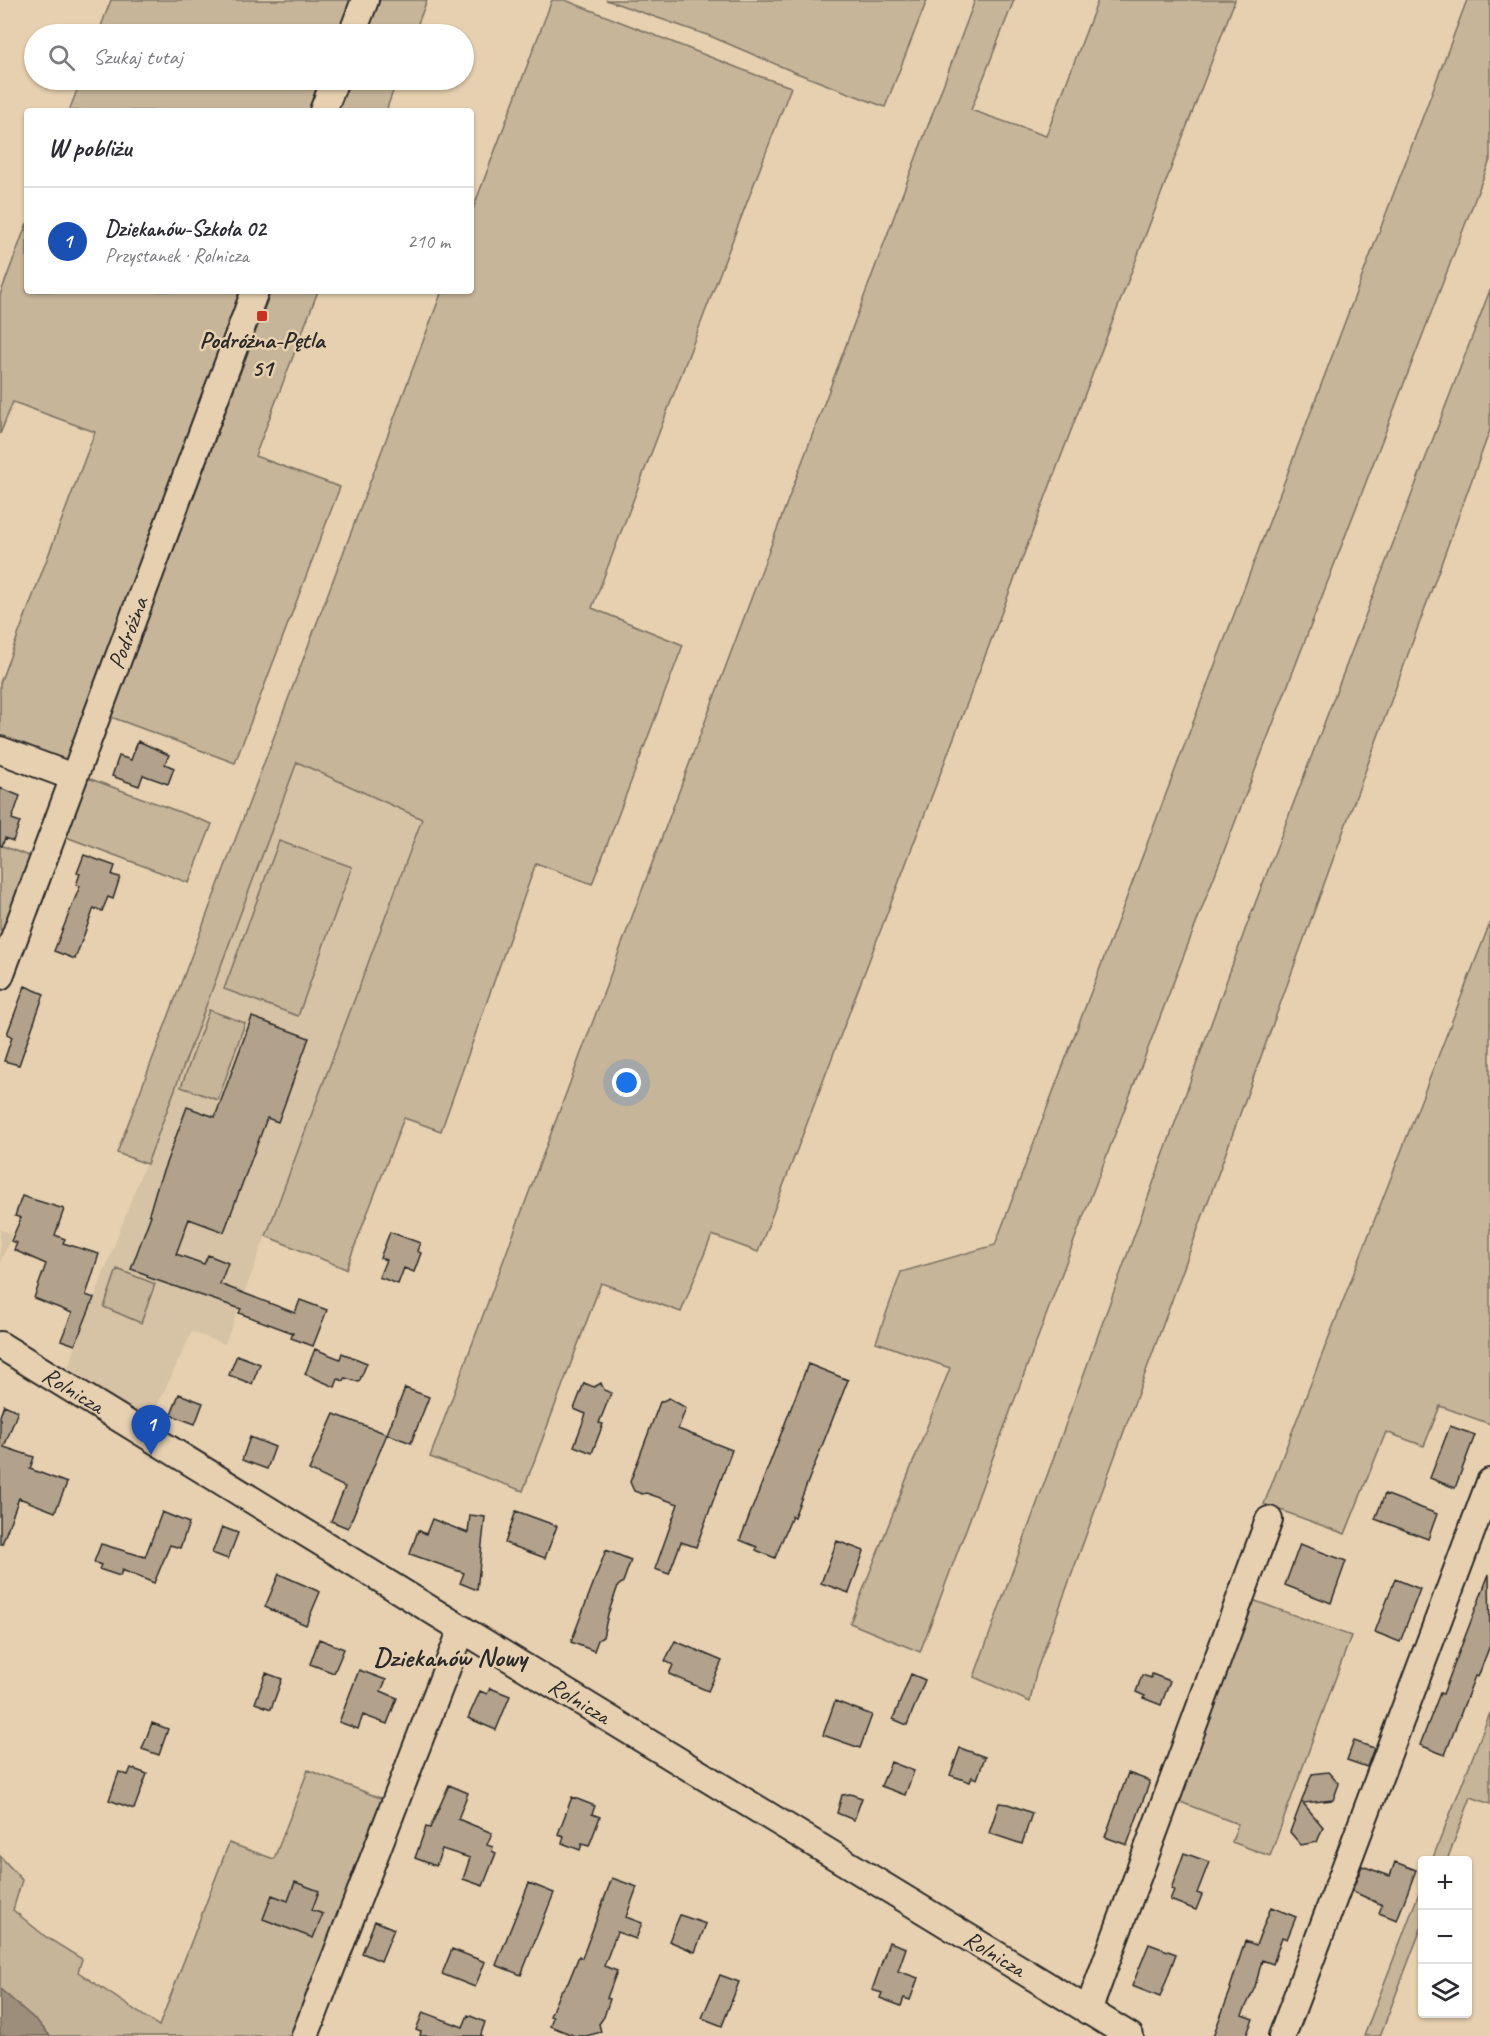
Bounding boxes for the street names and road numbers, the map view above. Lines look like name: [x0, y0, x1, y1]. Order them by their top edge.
street label: Podróżna: [101, 592, 155, 673]
street label: Rolnicza: [37, 1360, 111, 1421]
street label: Rolnicza: [543, 1670, 618, 1732]
street label: Rolnicza: [958, 1923, 1033, 1985]

